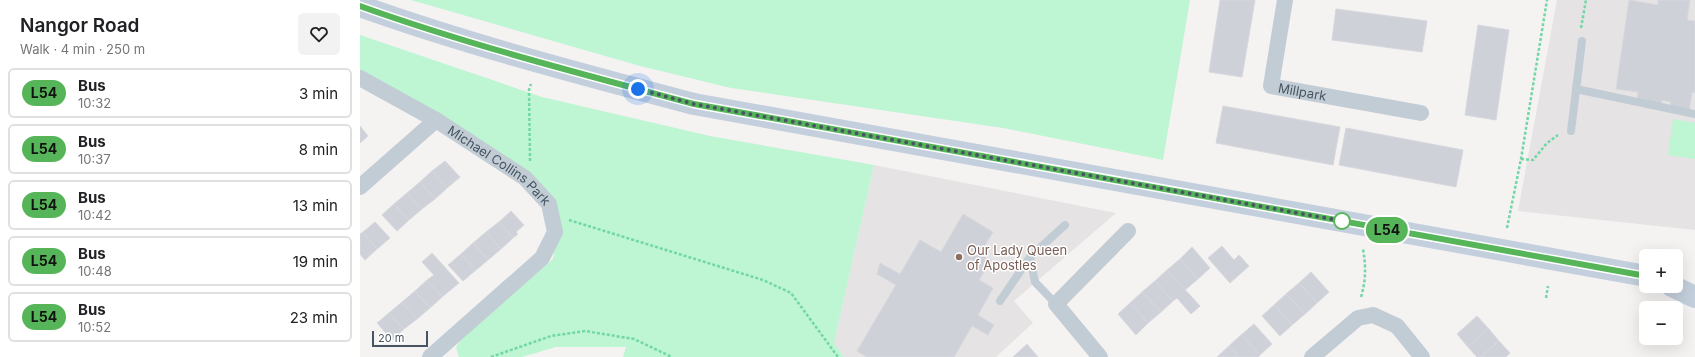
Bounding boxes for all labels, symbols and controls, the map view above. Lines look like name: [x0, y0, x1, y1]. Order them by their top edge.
button: heart: [298, 13, 340, 55]
text: Nangor Road: [20, 14, 139, 37]
text: Walk · 4 min · 250 m: [20, 41, 145, 57]
text: Bus: [78, 76, 106, 95]
your location: [628, 79, 648, 99]
street label: Millpark: [1277, 79, 1328, 104]
text: L54: [31, 84, 57, 101]
text: 3 min: [299, 84, 338, 103]
text: 10:32: [78, 95, 111, 111]
street label: Michael Collins Park: [445, 122, 554, 209]
text: Bus: [78, 132, 106, 151]
text: L54: [31, 140, 57, 157]
text: 8 min: [299, 140, 338, 159]
text: 10:37: [78, 151, 111, 167]
text: Bus: [78, 188, 106, 207]
text: L54: [31, 196, 57, 213]
text: 13 min: [293, 196, 338, 215]
text: 10:42: [78, 207, 112, 223]
unlabelled marker: [1333, 212, 1351, 230]
line badge: L54: [1364, 217, 1410, 243]
text: L54: [1374, 221, 1400, 238]
place label: Our Lady Queen of Apostles: [967, 242, 1067, 273]
text: Bus: [78, 244, 106, 263]
map controls: [1639, 249, 1683, 345]
button: +: [1639, 249, 1683, 293]
text: L54: [31, 252, 57, 269]
text: 19 min: [293, 252, 338, 271]
marker: Our Lady Queen of Apostles: [954, 252, 964, 262]
text: 10:48: [78, 263, 112, 279]
text: Bus: [78, 300, 106, 319]
button: −: [1639, 301, 1683, 345]
text: L54: [31, 308, 57, 325]
text: 23 min: [290, 308, 338, 327]
text: 10:52: [78, 319, 111, 335]
scale bar: [372, 329, 428, 348]
text: 20 m: [378, 331, 404, 345]

